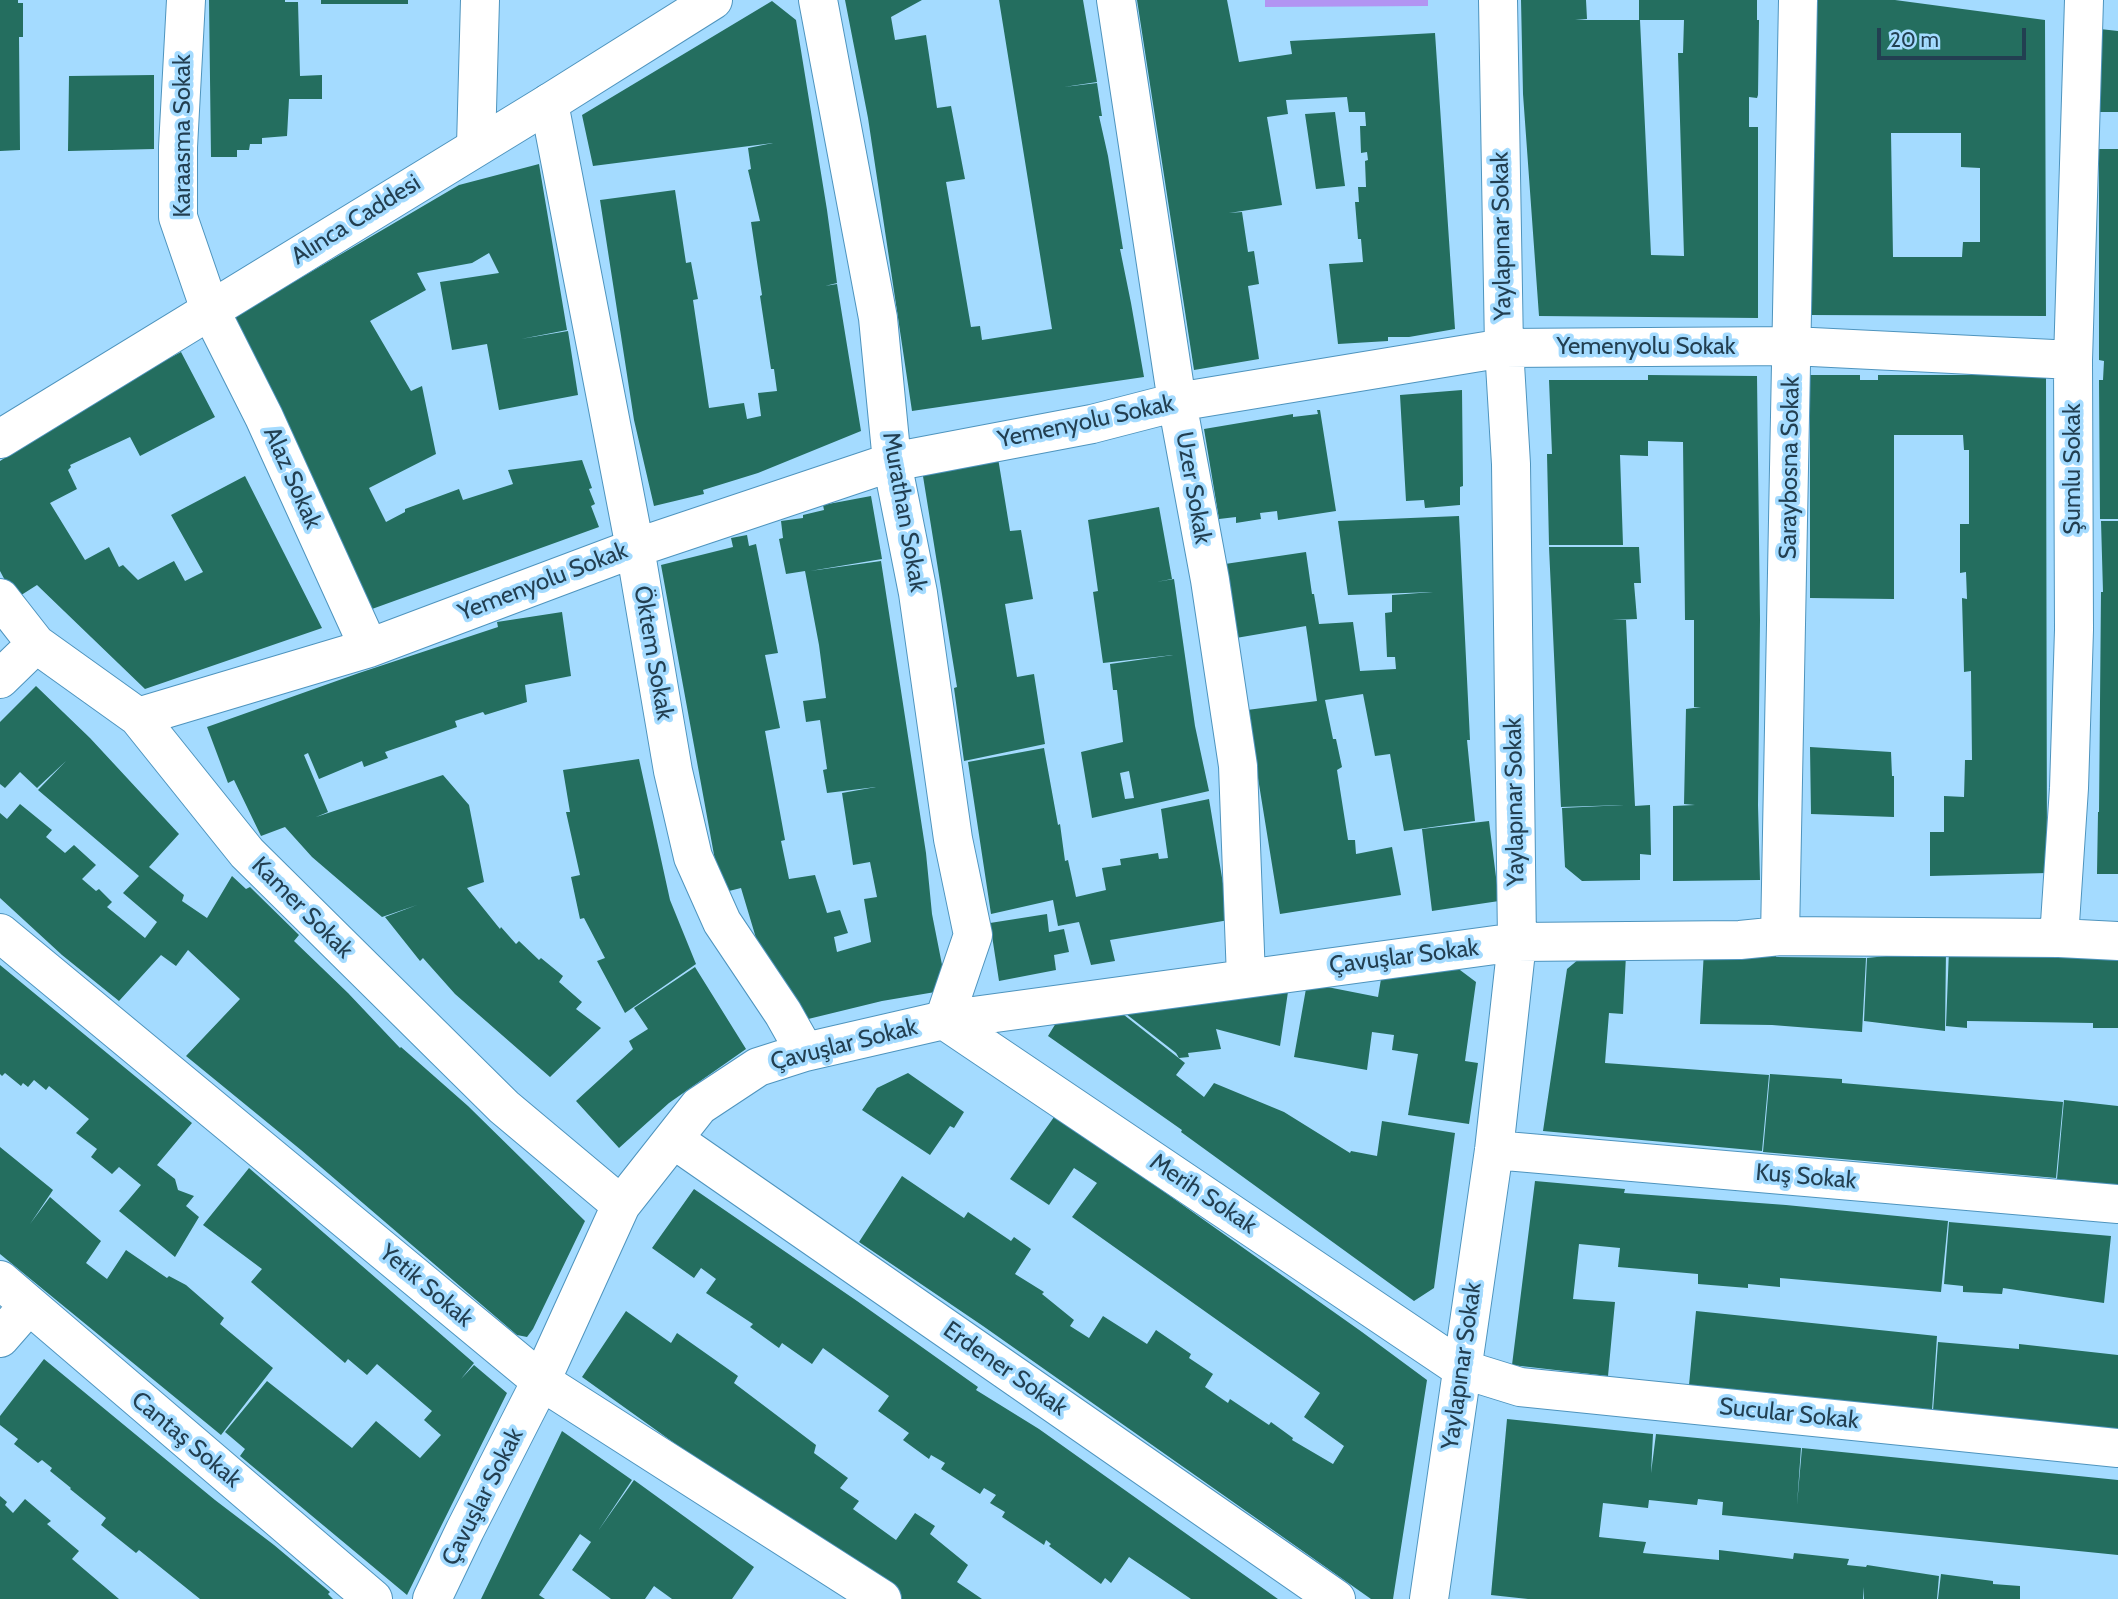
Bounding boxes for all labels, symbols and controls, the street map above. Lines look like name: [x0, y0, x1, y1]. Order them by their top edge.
scale bar: [1880, 14, 2029, 58]
text: 20 m: [1890, 27, 1939, 52]
street label: Karaasma Sokak: [169, 54, 197, 218]
street label: Yaylapınar Sokak: [1486, 151, 1518, 321]
street label: Alınca Caddesi: [286, 169, 426, 271]
street label: Yemenyolu Sokak: [1556, 333, 1736, 361]
street label: Saraybosna Sokak: [1774, 376, 1806, 560]
street label: Yemenyolu Sokak: [995, 389, 1177, 455]
street label: Şumlu Sokak: [2059, 403, 2087, 535]
street label: Alaz Sokak: [257, 423, 327, 533]
street label: Murathan Sokak: [876, 430, 932, 594]
street label: Uzer Sokak: [1169, 430, 1217, 546]
street label: Yemenyolu Sokak: [454, 536, 632, 628]
street label: Öktem Sokak: [627, 584, 679, 722]
street label: Yaylapınar Sokak: [1499, 717, 1531, 887]
street label: Kamer Sokak: [245, 851, 359, 965]
street label: Çavuşlar Sokak: [1328, 934, 1480, 980]
street label: Çavuşlar Sokak: [768, 1013, 920, 1077]
street label: Merih Sokak: [1144, 1148, 1262, 1240]
street label: Kuş Sokak: [1754, 1158, 1858, 1196]
street label: Yetik Sokak: [373, 1239, 479, 1333]
street label: Yaylapınar Sokak: [1436, 1280, 1488, 1452]
street label: Erdener Sokak: [937, 1316, 1073, 1422]
street label: Cantaş Sokak: [125, 1386, 247, 1494]
street label: Sucular Sokak: [1718, 1392, 1860, 1436]
street label: Çavuşlar Sokak: [436, 1423, 530, 1571]

